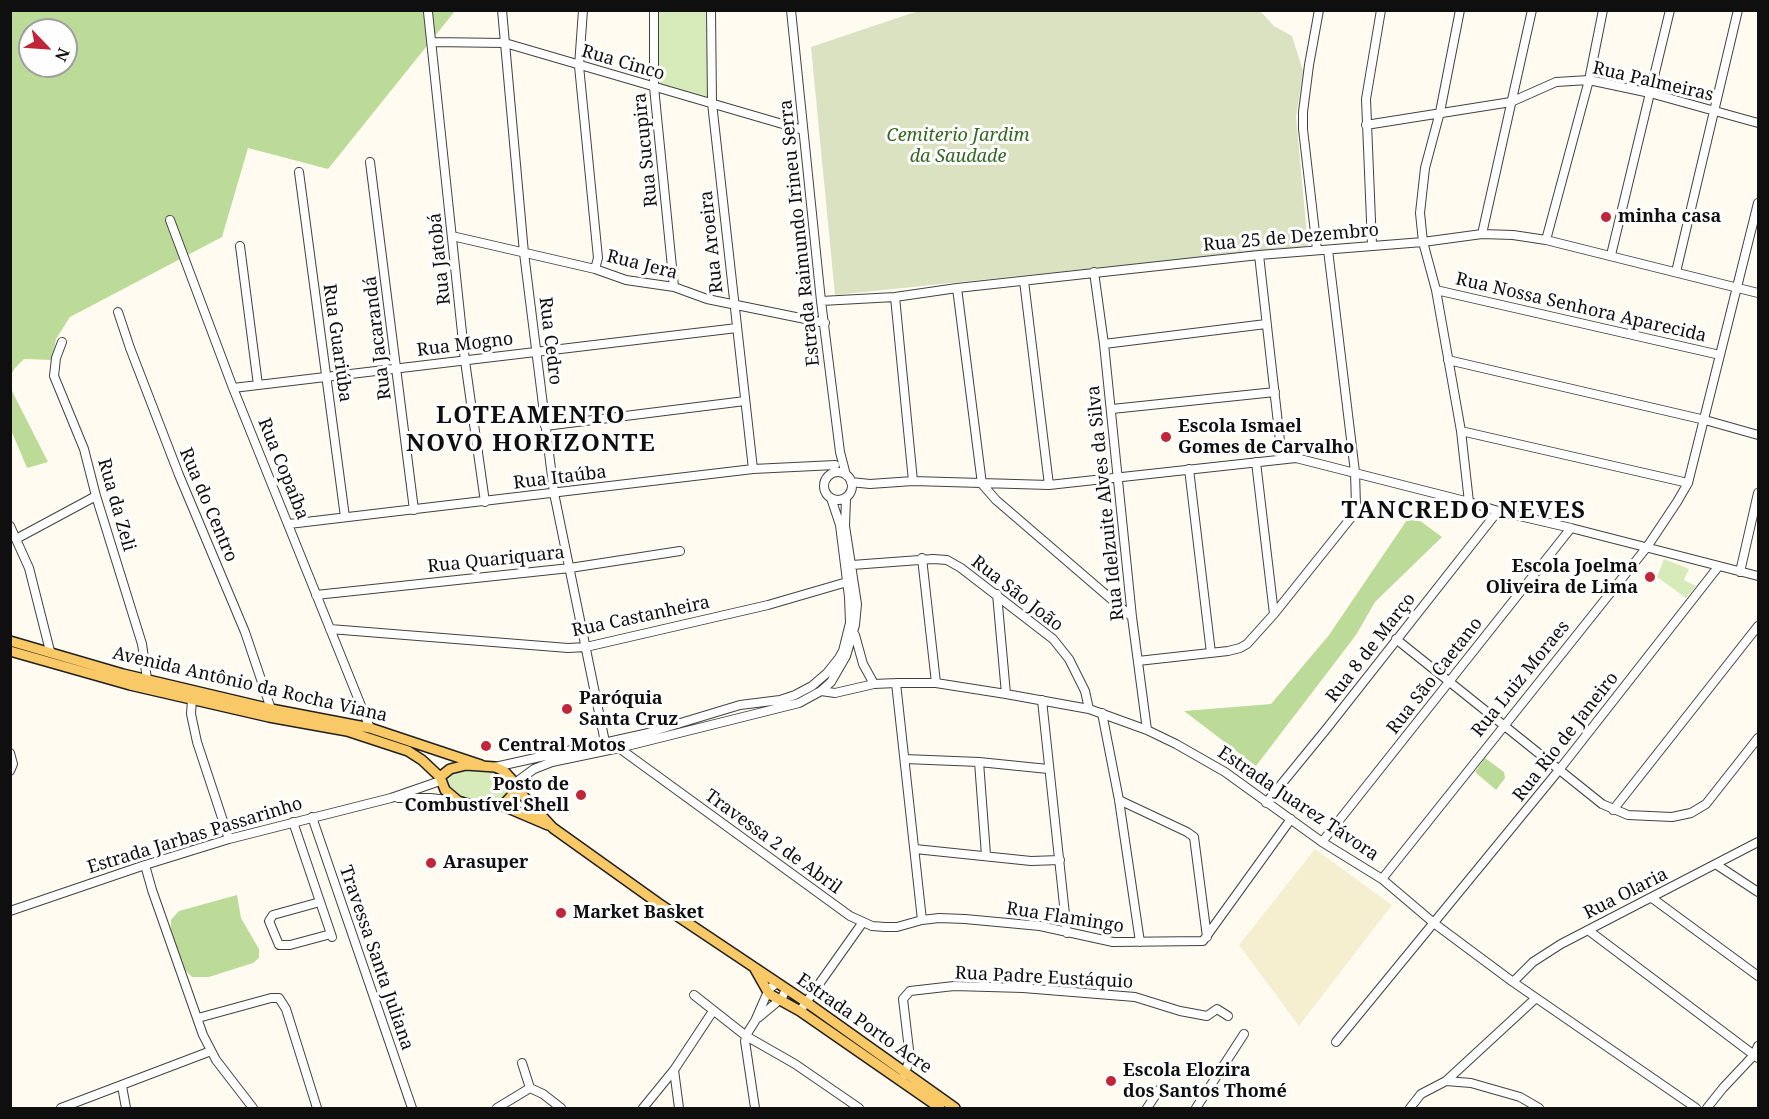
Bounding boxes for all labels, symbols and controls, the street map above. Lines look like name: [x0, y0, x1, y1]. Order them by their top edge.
north arrow: [18, 18, 78, 78]
street label: Rua Cinco: [579, 41, 667, 85]
text: N: [50, 44, 75, 65]
street label: Rua Palmeiras: [1590, 58, 1716, 106]
street label: Rua Sucupira: [629, 92, 663, 208]
street label: Estrada Raimundo Irineu Serra: [775, 99, 825, 367]
park label: Cemiterio Jardim da Saudade: [886, 125, 1030, 168]
street label: Rua Aroeira: [696, 190, 728, 294]
place label: minha casa: [1618, 206, 1721, 228]
marker: minha casa: [1599, 210, 1613, 224]
street label: Rua Jatobá: [424, 212, 456, 306]
street label: Rua 25 de Dezembro: [1202, 220, 1380, 256]
street label: Rua Jera: [604, 246, 680, 284]
street label: Rua Nossa Senhora Aparecida: [1453, 269, 1709, 347]
street label: Rua Jacarandá: [360, 275, 396, 401]
street label: Rua Guariúba: [318, 282, 356, 404]
street label: Rua Cedro: [534, 296, 566, 386]
street label: Rua Mogno: [416, 328, 514, 362]
street label: Rua Idelzuite Alves da Silva: [1083, 384, 1129, 622]
district label: LOTEAMENTO NOVO HORIZONTE: [406, 402, 656, 458]
street label: Rua Copaíba: [253, 415, 313, 523]
place label: Escola Ismael Gomes de Carvalho: [1178, 416, 1354, 458]
marker: Escola Ismael Gomes de Carvalho: [1159, 430, 1173, 444]
street label: Rua do Centro: [174, 445, 242, 565]
street label: Rua da Zeli: [92, 456, 140, 554]
street label: Rua Itaúba: [512, 462, 608, 494]
district label: TANCREDO NEVES: [1342, 497, 1586, 525]
street label: Rua Quariquara: [426, 542, 566, 578]
street label: Rua São João: [967, 552, 1067, 636]
place label: Escola Joelma Oliveira de Lima: [1486, 556, 1638, 598]
marker: Escola Joelma Oliveira de Lima: [1643, 570, 1657, 584]
street label: Rua 8 de Março: [1322, 589, 1420, 707]
street label: Rua Castanheira: [570, 592, 712, 642]
street label: Rua São Caetano: [1383, 613, 1487, 739]
street label: Rua Luiz Moraes: [1467, 616, 1575, 742]
street label: Avenida Antônio da Rocha Viana: [111, 643, 389, 727]
street label: Rua Rio de Janeiro: [1509, 668, 1623, 806]
place label: Paróquia Santa Cruz: [579, 688, 678, 730]
marker: Paróquia Santa Cruz: [560, 702, 574, 716]
place label: Central Motos: [498, 735, 626, 757]
marker: Central Motos: [479, 739, 493, 753]
street label: Estrada Juarez Távora: [1213, 742, 1383, 866]
place label: Posto de Combustível Shell: [405, 774, 569, 816]
street label: Travessa 2 de Abril: [700, 785, 846, 899]
marker: Posto de Combustível Shell: [574, 788, 588, 802]
street label: Estrada Jarbas Passarinho: [85, 793, 305, 879]
place label: Arasuper: [443, 852, 528, 874]
marker: Arasuper: [424, 856, 438, 870]
street label: Travessa Santa Juliana: [334, 863, 418, 1053]
street label: Rua Olaria: [1580, 864, 1672, 924]
street label: Rua Flamingo: [1005, 898, 1125, 938]
place label: Market Basket: [573, 902, 704, 924]
marker: Market Basket: [554, 906, 568, 920]
street label: Rua Padre Eustáquio: [954, 963, 1134, 993]
street label: Estrada Porto Acre: [792, 969, 936, 1079]
place label: Escola Elozira dos Santos Thomé: [1123, 1060, 1287, 1102]
marker: Escola Elozira dos Santos Thomé: [1104, 1074, 1118, 1088]

